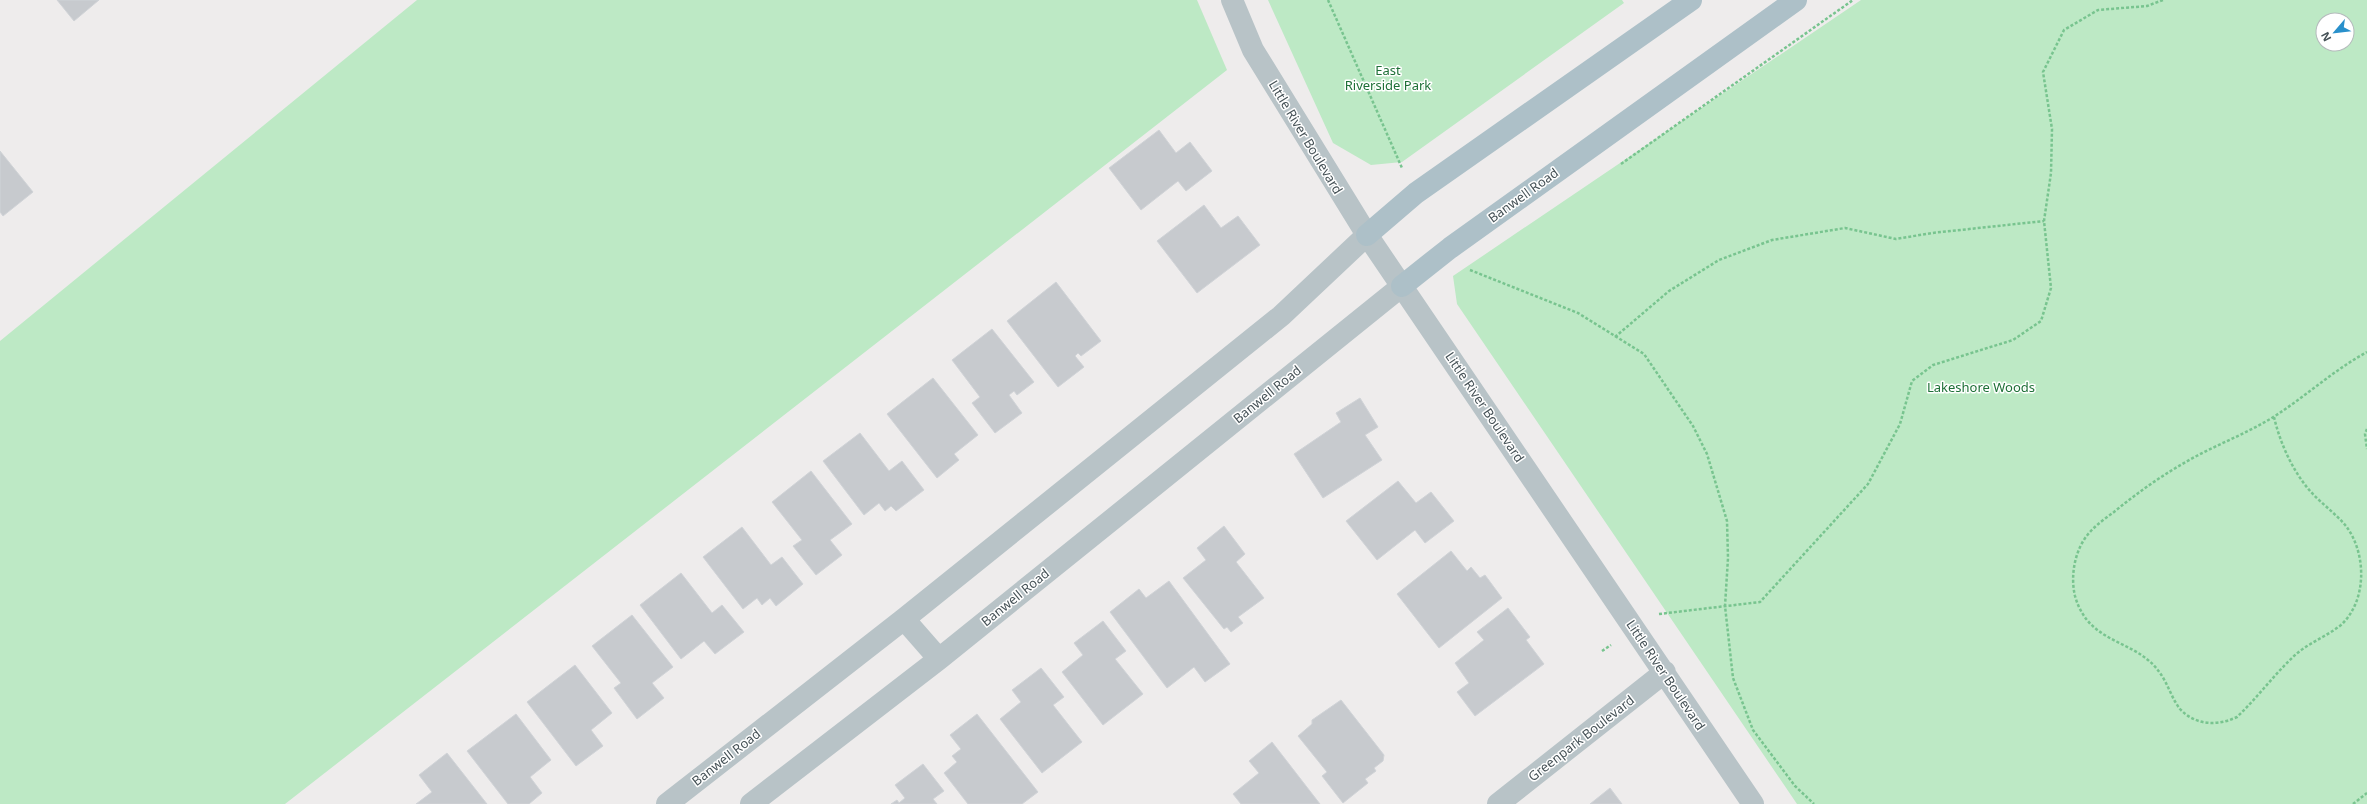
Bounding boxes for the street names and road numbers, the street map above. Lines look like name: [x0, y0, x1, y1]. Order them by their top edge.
street label: Little River Boulevard: [1265, 77, 1347, 197]
street label: Banwell Road: [1484, 163, 1562, 227]
street label: Little River Boulevard: [1441, 348, 1529, 466]
street label: Banwell Road: [1229, 361, 1305, 427]
street label: Banwell Road: [977, 564, 1053, 630]
street label: Little River Boulevard: [1622, 616, 1710, 734]
street label: Greenpark Boulevard: [1524, 691, 1638, 785]
street label: Banwell Road: [688, 724, 764, 790]

